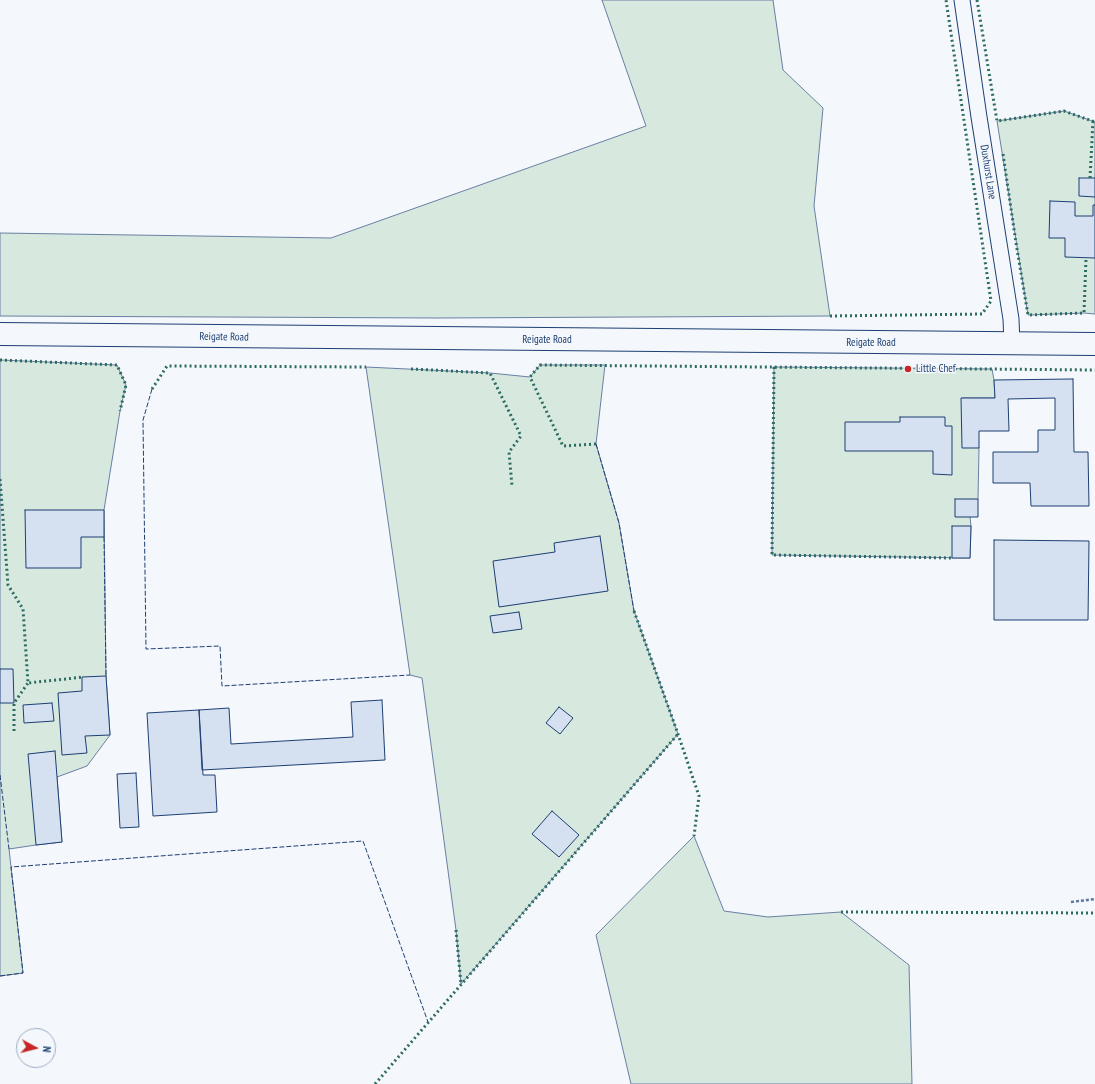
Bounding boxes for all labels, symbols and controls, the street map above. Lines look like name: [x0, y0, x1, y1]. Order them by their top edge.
street label: Duxhurst Lane: [977, 144, 999, 200]
street label: Reigate Road: [199, 330, 249, 344]
street label: Reigate Road: [522, 333, 572, 347]
street label: Reigate Road: [846, 336, 896, 350]
place label: Little Chef: [916, 362, 956, 376]
marker: Little Chef: [903, 364, 913, 374]
north arrow: [16, 1028, 56, 1068]
text: N: [40, 1046, 54, 1053]

